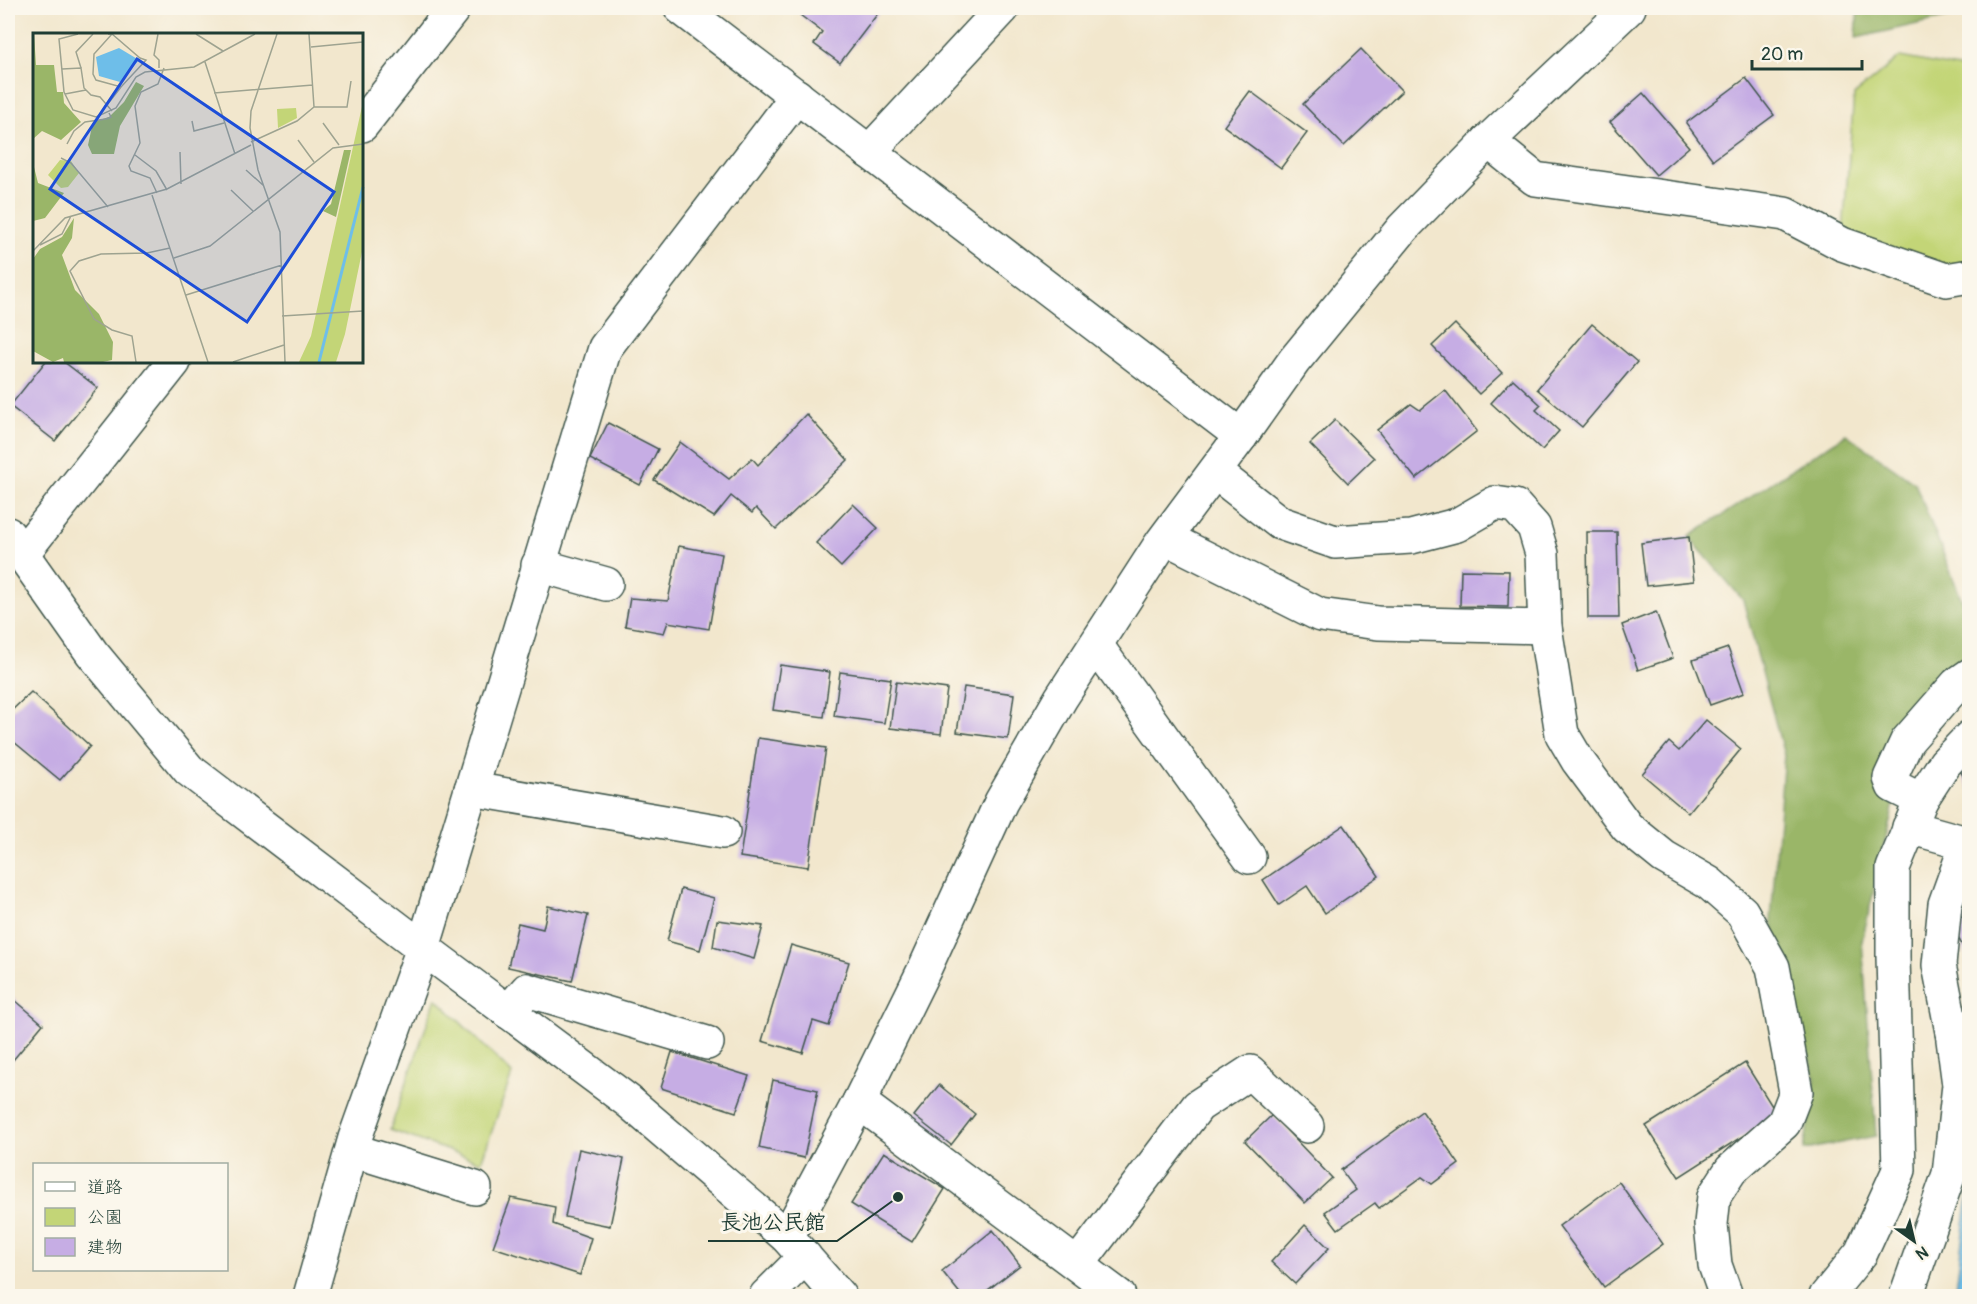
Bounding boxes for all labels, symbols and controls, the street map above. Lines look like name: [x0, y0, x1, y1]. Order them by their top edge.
inset map: [33, 33, 363, 363]
scale bar: [1752, 33, 1862, 71]
text: 20 m: [1761, 43, 1803, 66]
legend: [33, 1163, 228, 1271]
text: 道路: [87, 1176, 123, 1199]
callout: 長池公民館: [708, 1202, 837, 1241]
text: 公園: [87, 1206, 123, 1229]
text: 長池公民館: [721, 1209, 826, 1236]
north arrow: [1884, 1211, 1944, 1271]
text: 建物: [87, 1236, 123, 1259]
text: N: [1912, 1241, 1932, 1264]

